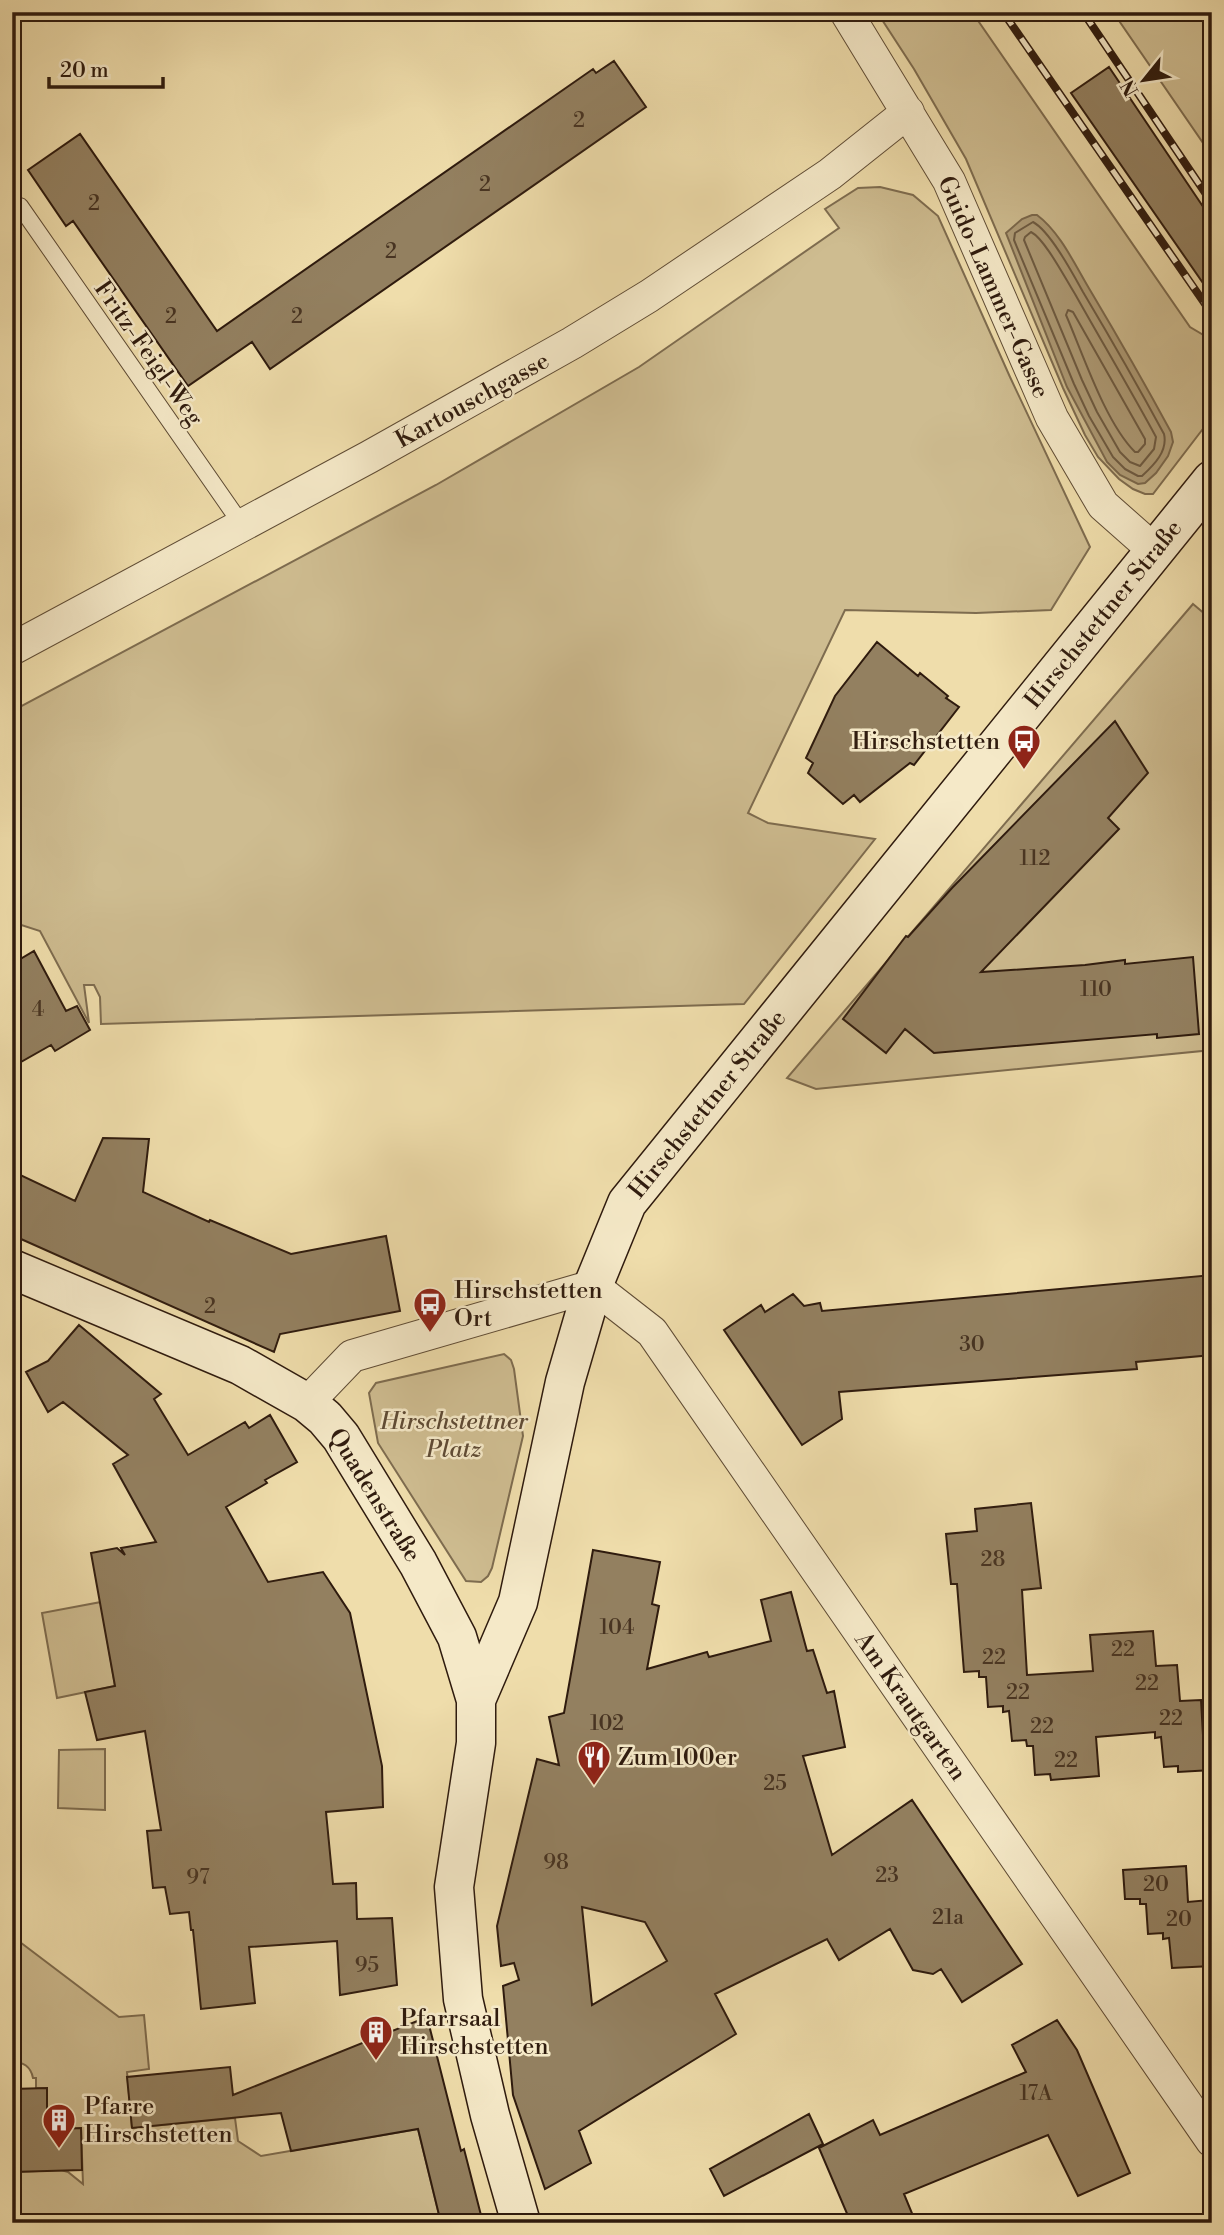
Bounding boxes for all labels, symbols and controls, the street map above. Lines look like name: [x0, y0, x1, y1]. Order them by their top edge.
scale bar: [49, 46, 163, 90]
north arrow: [1108, 46, 1178, 116]
text: 20 m: [60, 58, 109, 84]
text: N: [1116, 75, 1144, 101]
house number: 2: [573, 108, 585, 134]
house number: 2: [479, 172, 491, 198]
street label: Guido-Lammer-Gasse: [931, 172, 1056, 403]
house number: 2: [88, 191, 100, 217]
house number: 2: [385, 239, 397, 265]
street label: Fritz-Feigl-Weg: [87, 275, 210, 432]
house number: 2: [165, 304, 177, 330]
house number: 2: [291, 304, 303, 330]
street label: Kartouschgasse: [390, 346, 555, 456]
street label: Hirschstettner Straße: [1018, 514, 1189, 715]
bus stop icon: Hirschstetten: [1005, 722, 1043, 771]
place label: Hirschstetten: [851, 727, 1000, 757]
house number: 112: [1019, 846, 1051, 872]
house number: 110: [1080, 977, 1112, 1003]
house number: 4: [32, 997, 44, 1023]
street label: Hirschstettner Straße: [622, 1004, 793, 1205]
place label: Hirschstetten Ort: [454, 1276, 603, 1334]
bus stop icon: Hirschstetten Ort: [411, 1285, 449, 1334]
house number: 2: [204, 1294, 216, 1320]
house number: 30: [959, 1332, 985, 1358]
park label: Hirschstettner Platz: [379, 1407, 529, 1465]
street label: Quadenstraße: [321, 1423, 427, 1568]
house number: 28: [981, 1547, 1005, 1573]
house number: 104: [600, 1615, 634, 1641]
street label: Am Krautgarten: [847, 1626, 973, 1787]
house number: 22: [1111, 1637, 1135, 1663]
house number: 22: [982, 1645, 1006, 1671]
house number: 22: [1135, 1671, 1159, 1697]
house number: 22: [1006, 1680, 1030, 1706]
house number: 22: [1159, 1706, 1183, 1732]
house number: 102: [590, 1711, 624, 1737]
house number: 22: [1030, 1714, 1054, 1740]
restaurant icon: Zum 100er: [575, 1738, 613, 1787]
place label: Zum 100er: [618, 1743, 737, 1773]
house number: 22: [1054, 1748, 1078, 1774]
house number: 25: [763, 1771, 787, 1797]
house number: 98: [543, 1850, 569, 1876]
house number: 23: [875, 1863, 899, 1889]
house number: 97: [186, 1865, 210, 1891]
house number: 20: [1143, 1872, 1169, 1898]
house number: 21a: [932, 1905, 964, 1931]
house number: 20: [1166, 1907, 1192, 1933]
house number: 95: [355, 1953, 379, 1979]
place label: Pfarrsaal Hirschstetten: [400, 2004, 549, 2062]
building icon: Pfarrsaal Hirschstetten: [357, 2013, 395, 2062]
house number: 17A: [1020, 2081, 1053, 2107]
place label: Pfarre Hirschstetten: [84, 2092, 233, 2150]
building icon: Pfarre Hirschstetten: [40, 2101, 78, 2150]

